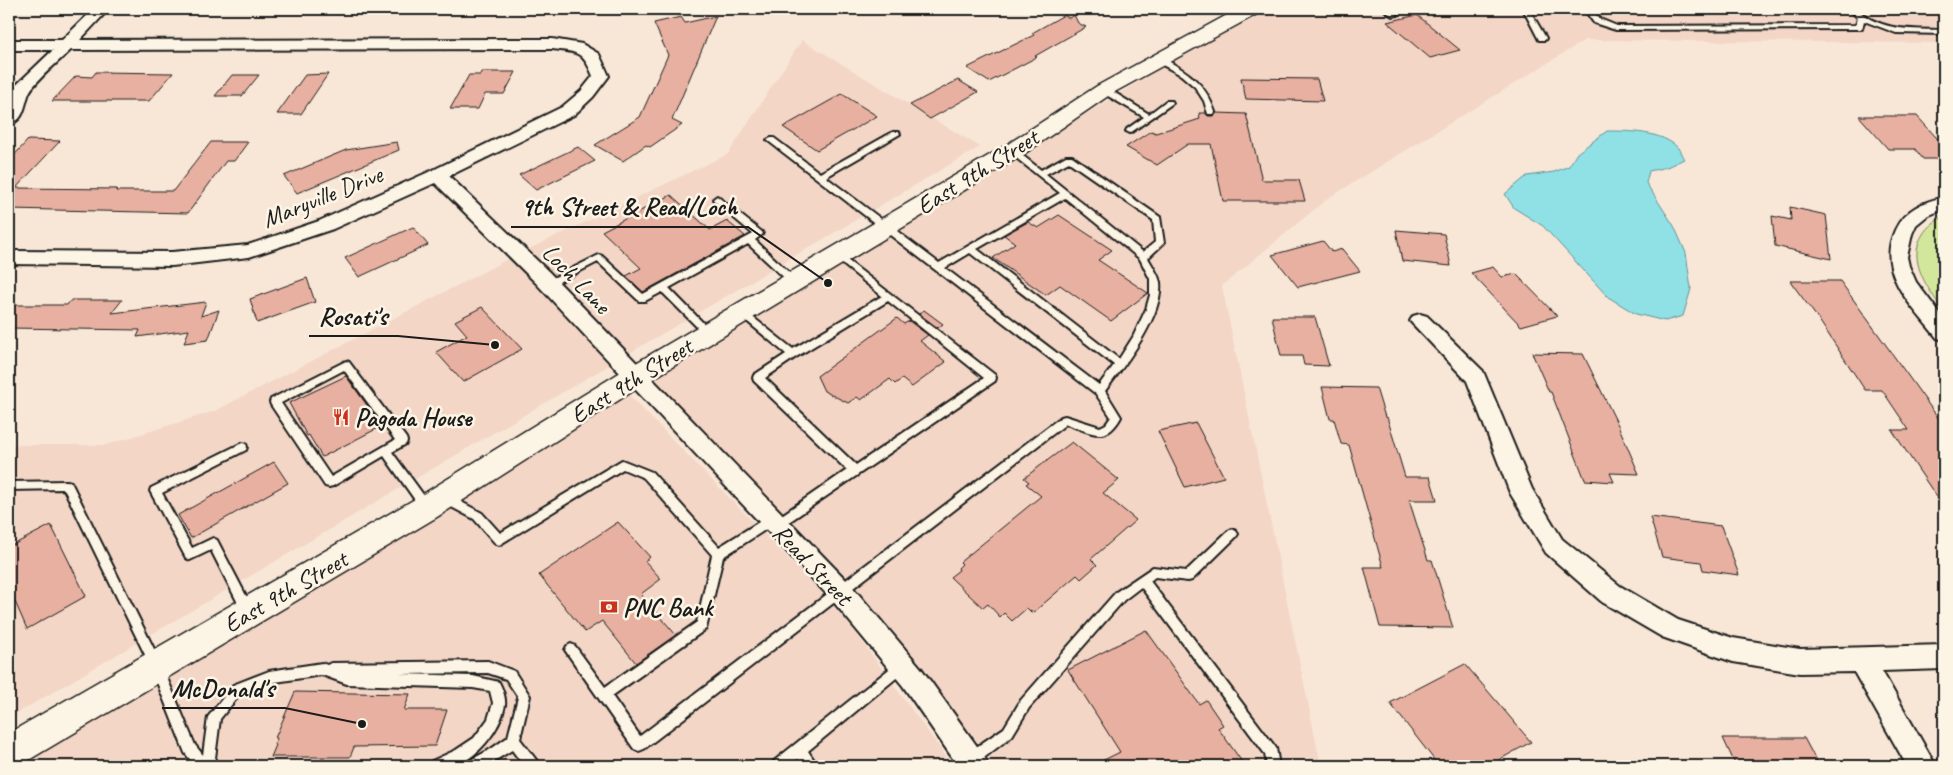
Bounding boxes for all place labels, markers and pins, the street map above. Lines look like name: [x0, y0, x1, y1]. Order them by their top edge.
callout: 9th Street & Read/Loch: [511, 186, 748, 227]
callout: Rosati's: [309, 295, 398, 336]
place label: Pagoda House: [355, 402, 473, 434]
restaurant icon: Pagoda House: [331, 407, 351, 427]
place label: PNC Bank: [623, 592, 715, 624]
bank icon: PNC Bank: [599, 597, 619, 617]
callout: McDonald's: [162, 667, 285, 708]

